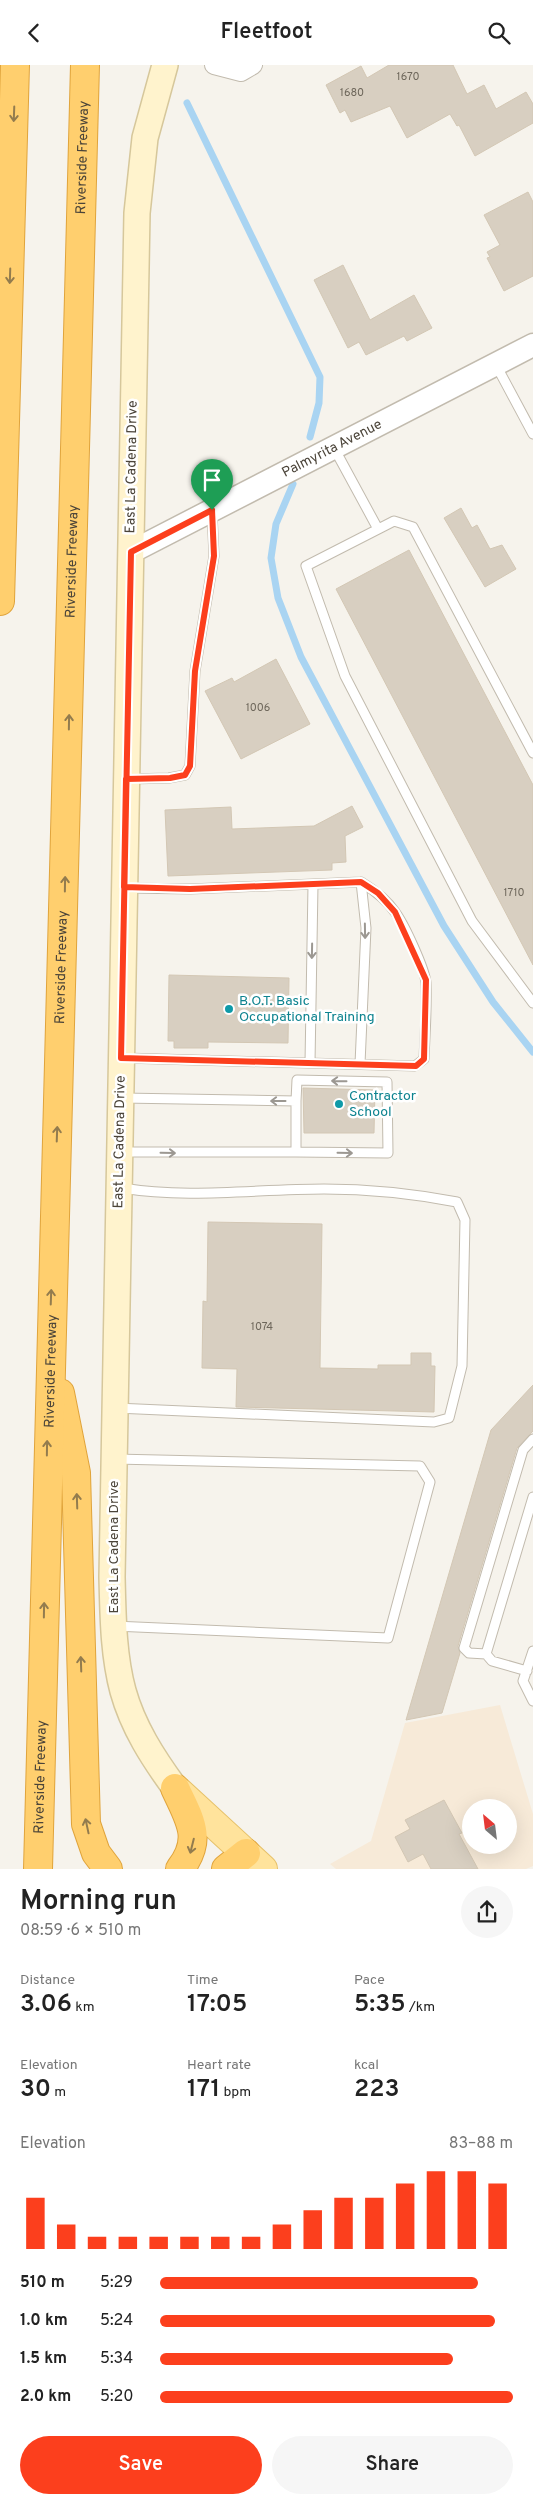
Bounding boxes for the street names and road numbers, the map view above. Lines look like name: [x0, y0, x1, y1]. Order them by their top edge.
street label: Riverside Freeway: [73, 101, 93, 215]
street label: East La Cadena Drive: [122, 400, 142, 534]
street label: Palmyrita Avenue: [279, 416, 385, 481]
street label: Riverside Freeway: [62, 504, 82, 618]
street label: Riverside Freeway: [52, 910, 71, 1024]
street label: East La Cadena Drive: [110, 1075, 130, 1209]
street label: Riverside Freeway: [41, 1314, 61, 1428]
street label: East La Cadena Drive: [106, 1480, 123, 1614]
street label: Riverside Freeway: [30, 1720, 50, 1834]

